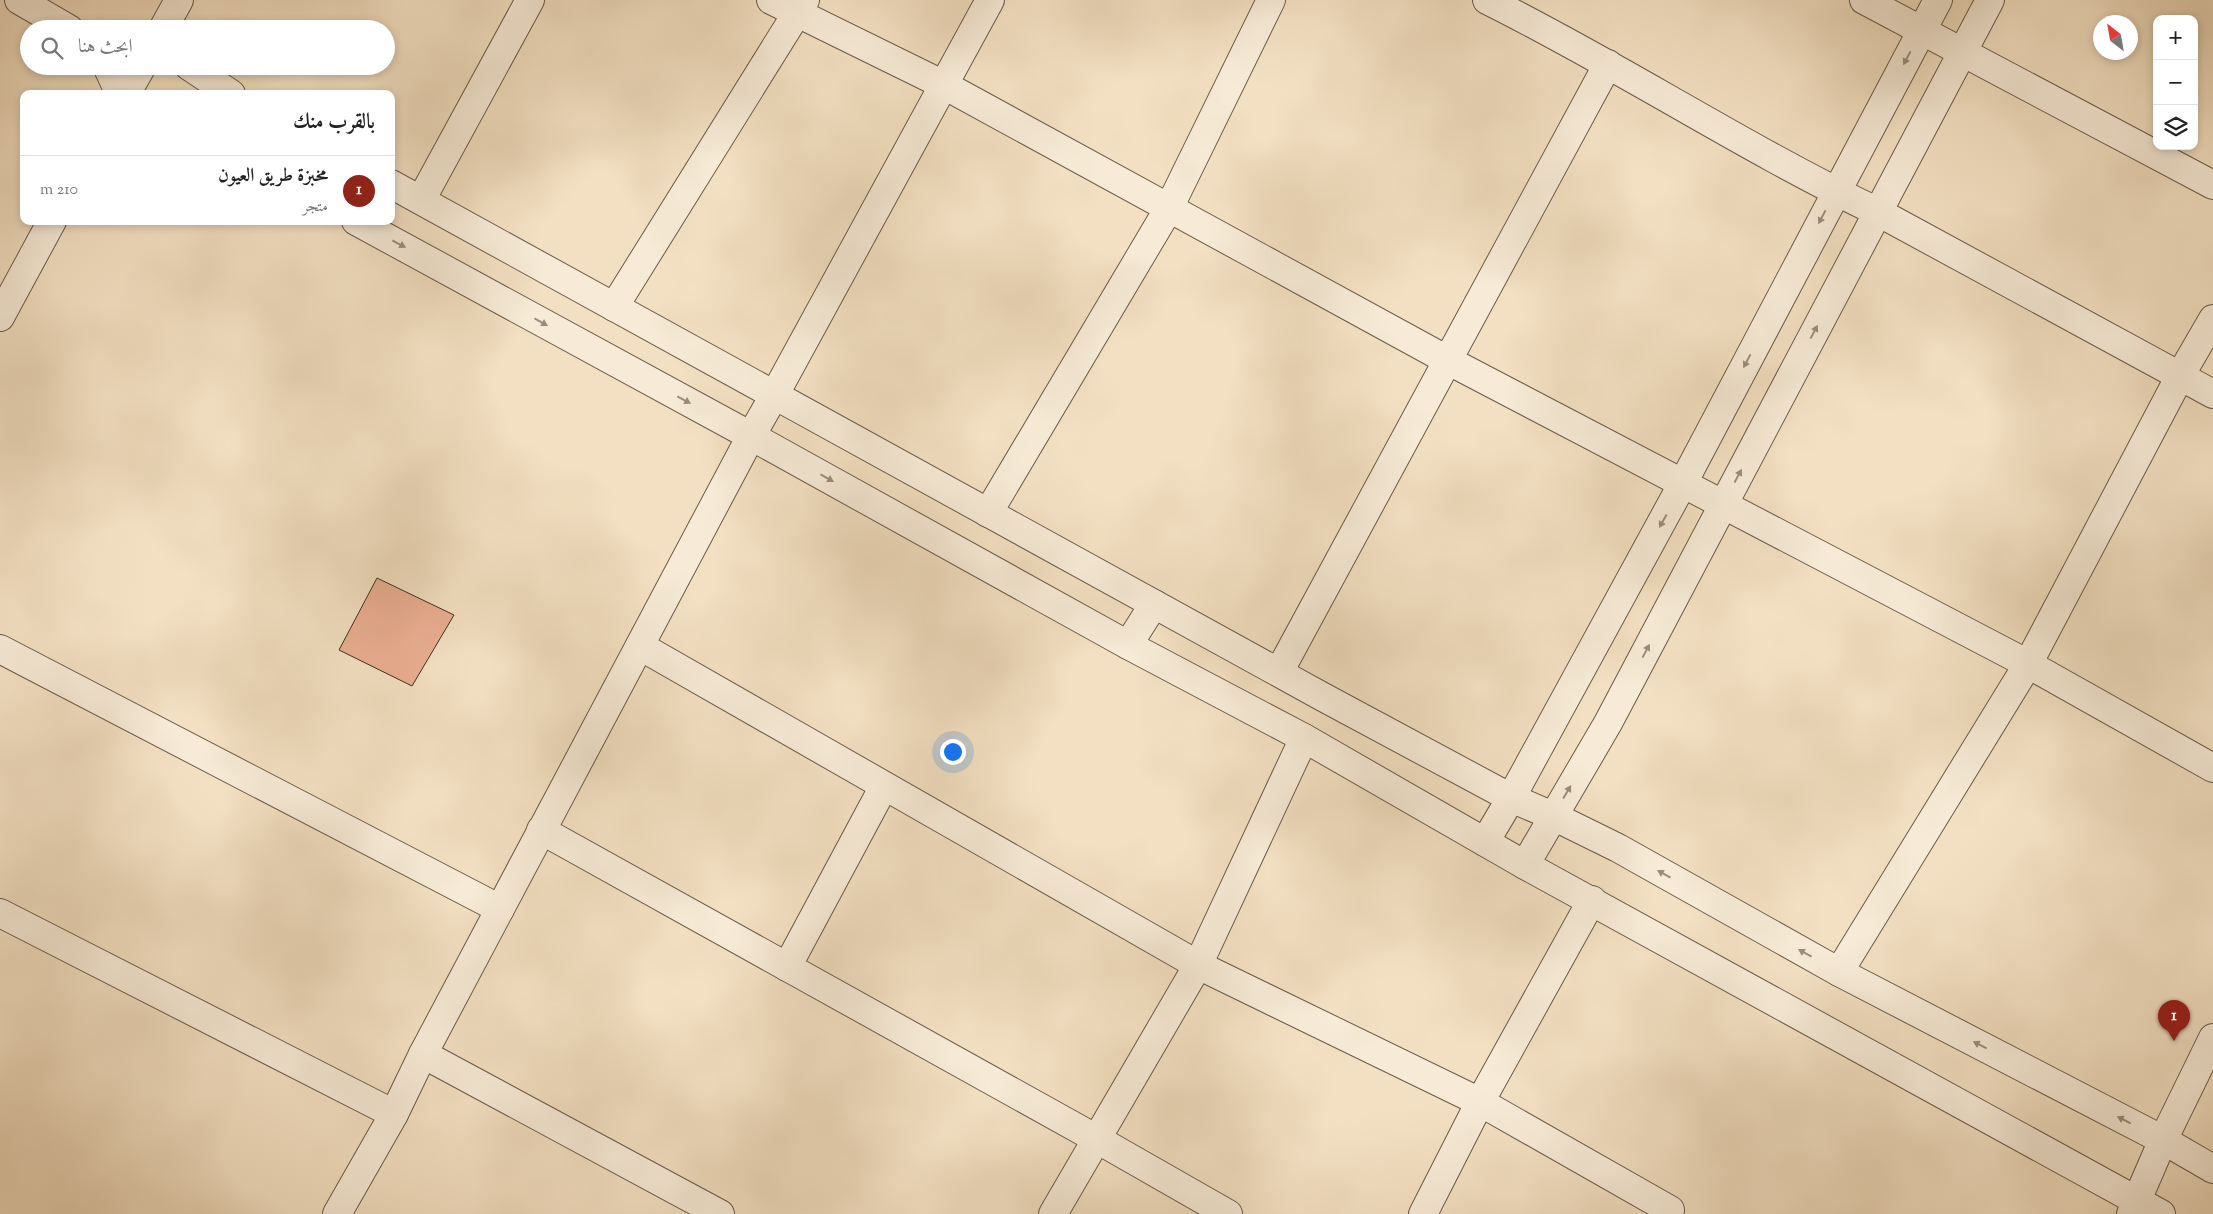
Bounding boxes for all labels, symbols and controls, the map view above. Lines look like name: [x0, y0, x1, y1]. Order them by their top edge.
north arrow: [2093, 15, 2138, 60]
map controls: [2153, 15, 2198, 150]
button: +: [2153, 15, 2198, 60]
search box: [20, 20, 395, 75]
icon: search: [38, 34, 66, 62]
text: ابحث هنا: [78, 34, 133, 61]
one-way arrow: [1902, 52, 1911, 65]
button: −: [2153, 60, 2198, 105]
button: layers: [2153, 105, 2198, 150]
text: بالقرب منك: [293, 108, 375, 138]
text: مخبزة طريق العيون: [218, 163, 328, 190]
text: 210 m: [40, 179, 78, 202]
text: 1: [356, 179, 362, 202]
text: متجر: [303, 196, 328, 219]
one-way arrow: [1818, 210, 1826, 225]
one-way arrow: [392, 240, 406, 248]
one-way arrow: [534, 318, 549, 326]
one-way arrow: [1810, 325, 1818, 340]
one-way arrow: [1743, 354, 1751, 369]
one-way arrow: [677, 395, 691, 404]
one-way arrow: [1734, 469, 1742, 483]
one-way arrow: [819, 474, 834, 482]
one-way arrow: [1659, 513, 1667, 528]
one-way arrow: [1642, 643, 1650, 658]
your location: [940, 739, 966, 765]
one-way arrow: [1562, 786, 1571, 799]
one-way arrow: [1656, 870, 1671, 878]
one-way arrow: [1798, 949, 1813, 957]
pin: 1: [2158, 1000, 2190, 1041]
one-way arrow: [1973, 1041, 1987, 1049]
one-way arrow: [2117, 1116, 2132, 1124]

